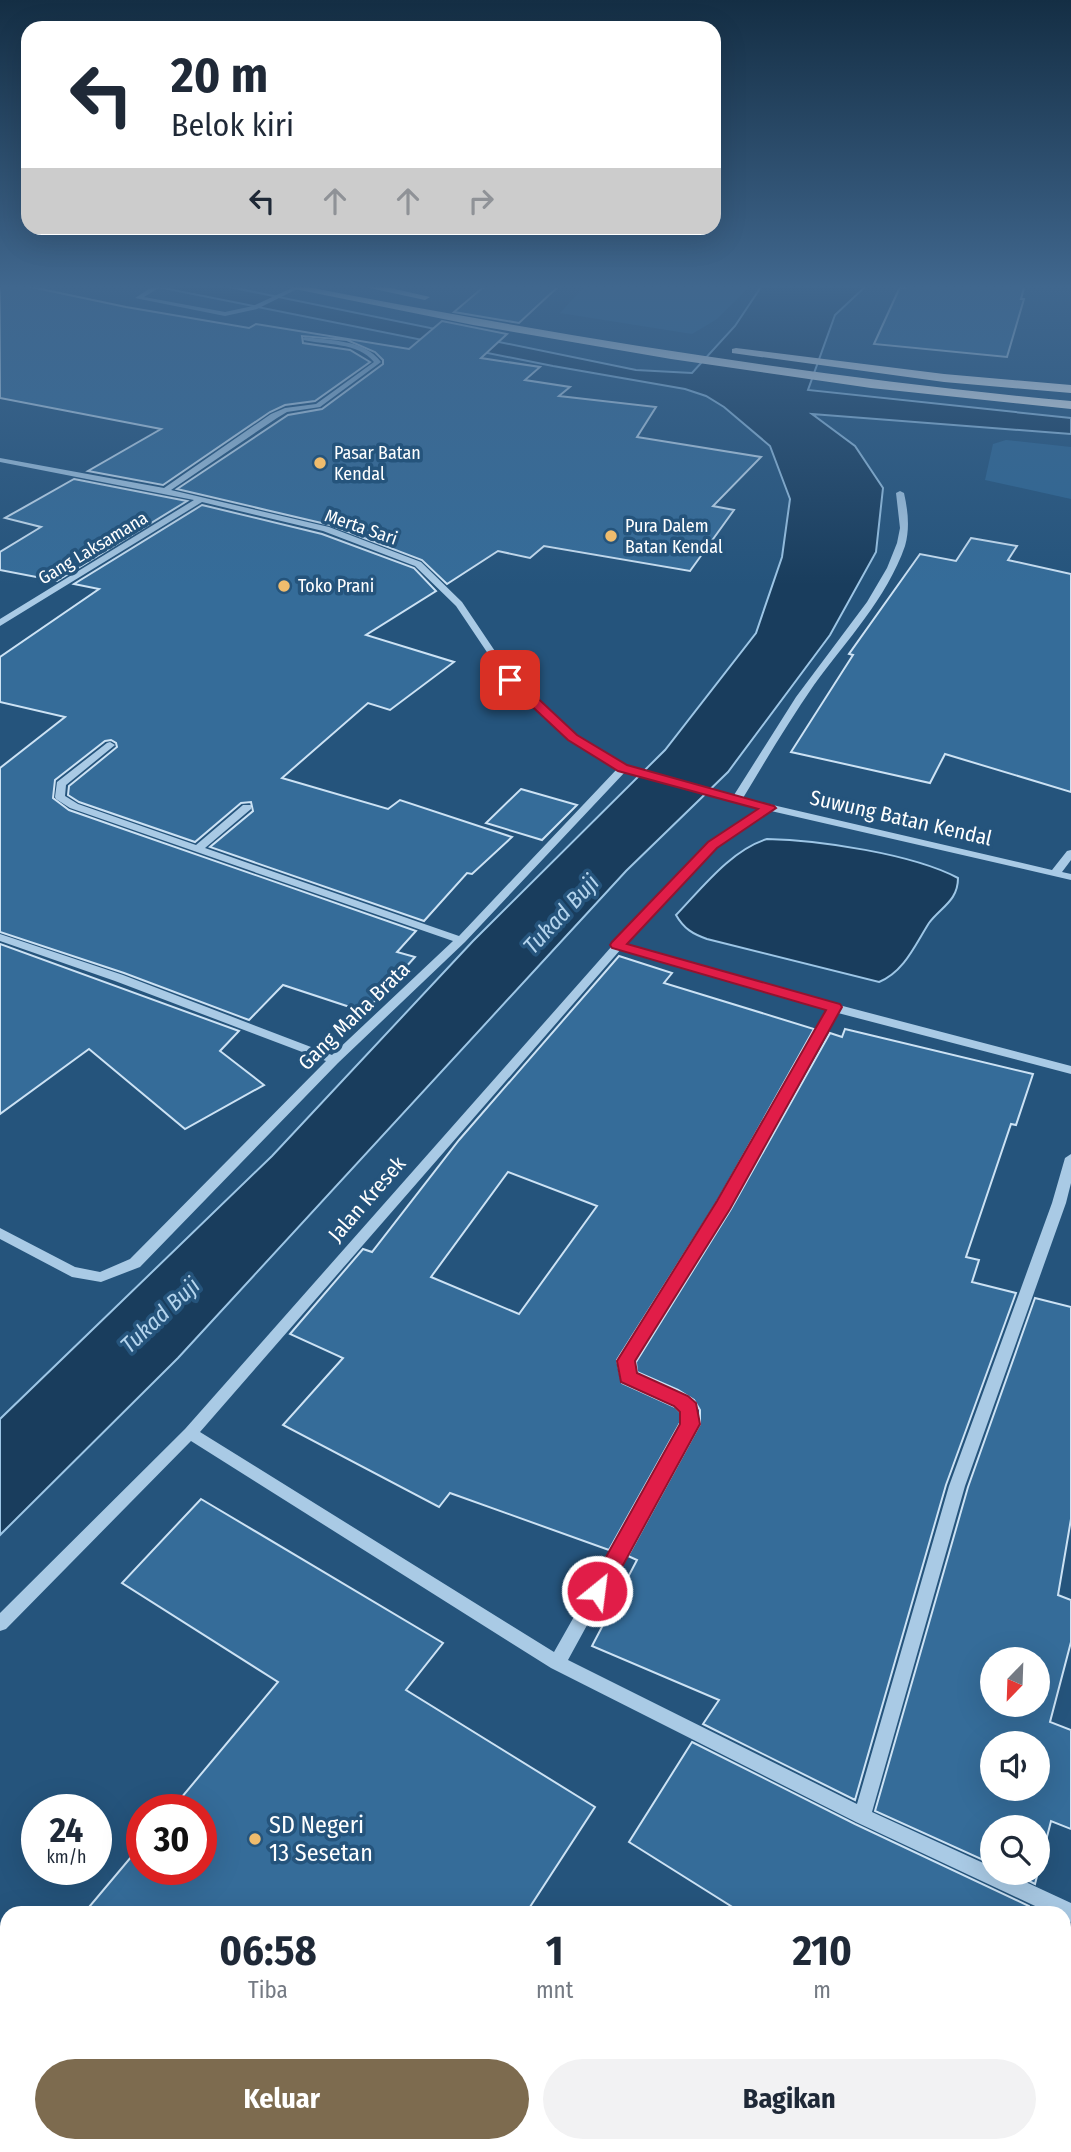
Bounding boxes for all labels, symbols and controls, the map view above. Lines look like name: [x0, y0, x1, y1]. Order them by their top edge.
text: 20 m: [171, 46, 268, 105]
icon: left: [56, 49, 147, 140]
text: Belok kiri: [171, 106, 294, 144]
icon: left: [243, 182, 281, 220]
icon: ahead: [316, 182, 354, 220]
icon: ahead: [389, 182, 427, 220]
icon: right: [462, 182, 500, 220]
place label: Pasar Batan Kendal: [334, 442, 421, 485]
marker: Pasar Batan Kendal: [312, 455, 328, 471]
street label: Merta Sari: [322, 504, 400, 550]
street label: Gang Laksamana: [34, 507, 152, 589]
place label: Pura Dalem Batan Kendal: [625, 515, 723, 558]
marker: Pura Dalem Batan Kendal: [603, 528, 619, 544]
place label: Toko Prani: [298, 575, 374, 597]
marker: Toko Prani: [276, 578, 292, 594]
pin: [480, 650, 540, 710]
icon: arrive: [491, 661, 529, 699]
street label: Suwung Batan Kendal: [807, 784, 995, 852]
water label: Tukad Buji: [517, 868, 605, 960]
street label: Gang Maha Brata: [293, 956, 415, 1076]
street label: Jalan Kresek: [323, 1151, 411, 1247]
water label: Tukad Buji: [114, 1271, 206, 1359]
position arrow: [560, 1554, 634, 1628]
north arrow: [980, 1647, 1050, 1717]
map controls: [980, 1647, 1050, 1885]
button: sound: [980, 1731, 1050, 1801]
speed limit sign: 30: [126, 1794, 217, 1885]
text: 24: [50, 1809, 83, 1851]
place label: SD Negeri 13 Sesetan: [269, 1811, 373, 1867]
button: search: [980, 1815, 1050, 1885]
marker: SD Negeri 13 Sesetan: [247, 1831, 263, 1847]
text: km/h: [46, 1846, 87, 1868]
text: 06:58: [219, 1926, 317, 1976]
text: 1: [546, 1926, 564, 1976]
text: 210: [792, 1926, 852, 1976]
text: Tiba: [248, 1976, 288, 2004]
text: mnt: [536, 1976, 573, 2004]
text: m: [813, 1976, 831, 2004]
button: Keluar: [35, 2059, 529, 2139]
button: Bagikan: [543, 2059, 1036, 2139]

